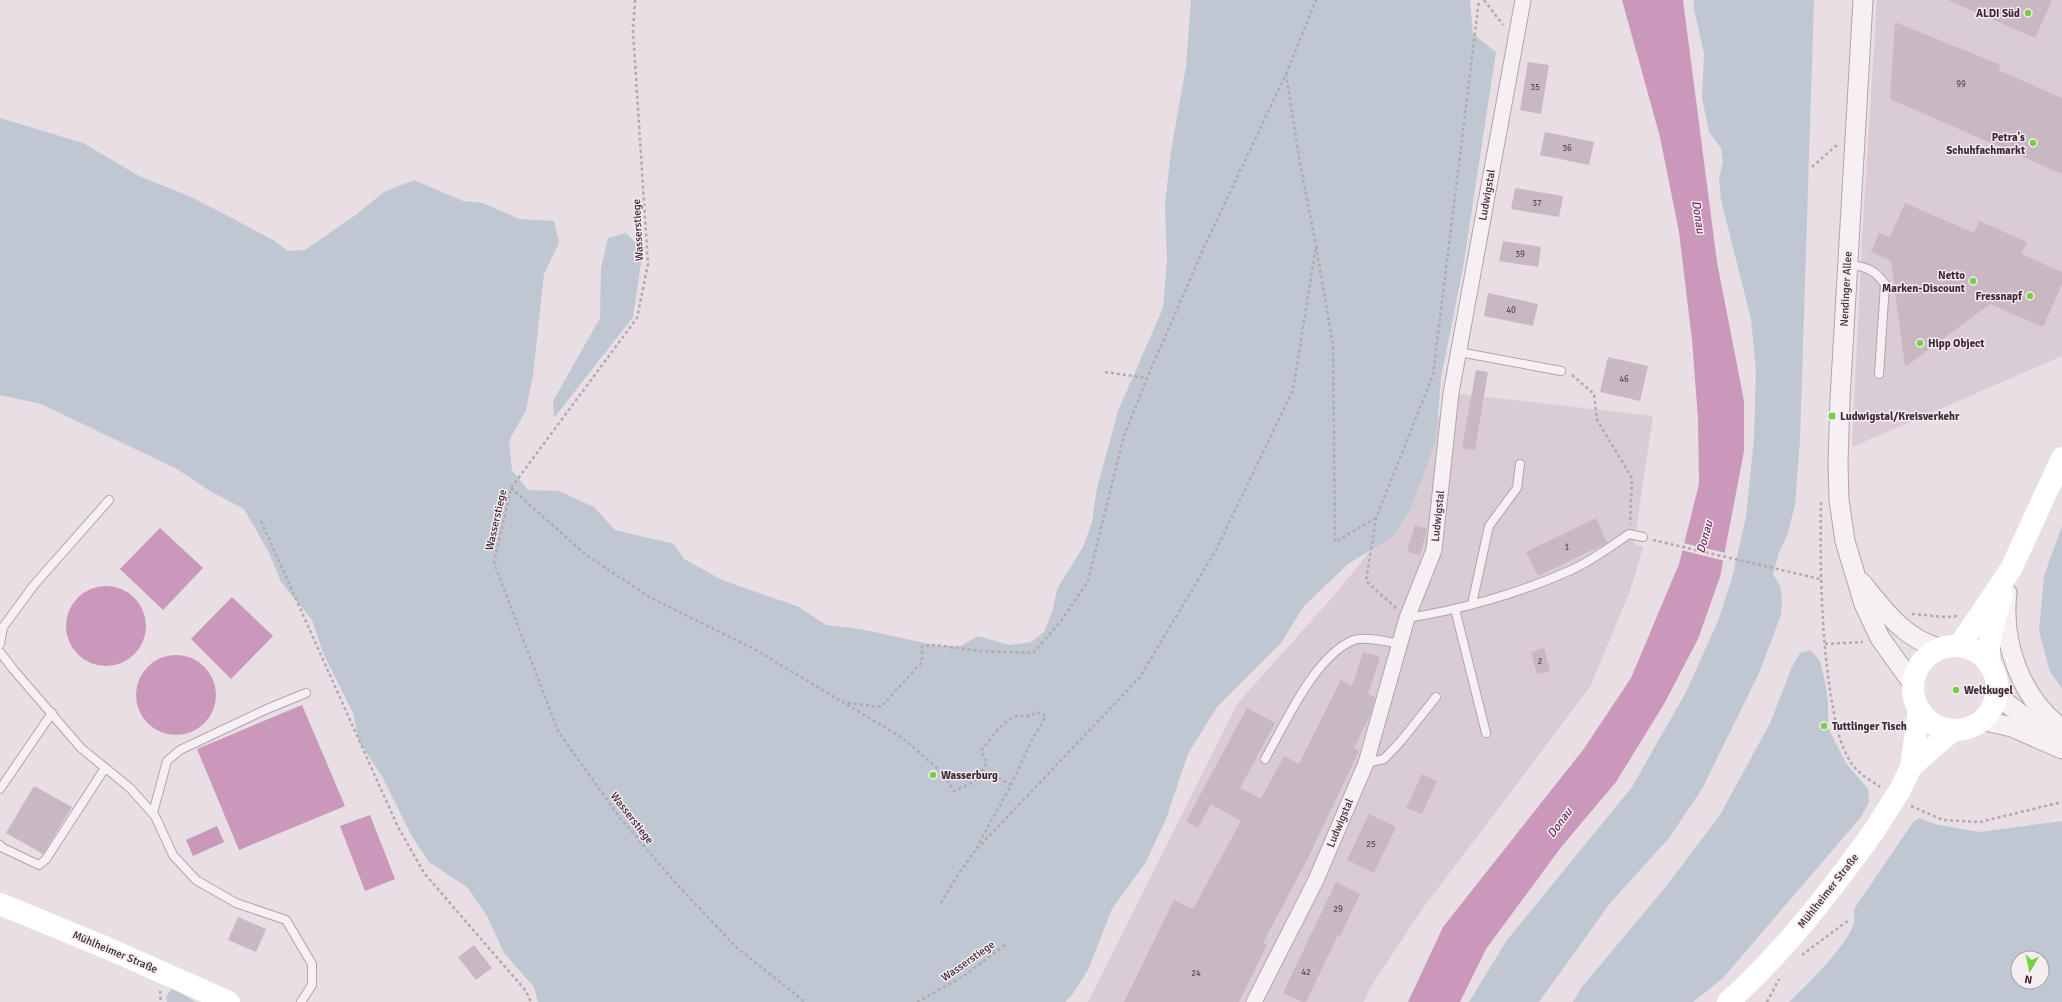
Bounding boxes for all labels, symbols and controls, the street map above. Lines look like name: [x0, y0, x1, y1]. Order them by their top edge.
place label: ALDI Süd: [1976, 7, 2020, 20]
marker: ALDI Süd: [2023, 8, 2033, 18]
house number: 99: [1956, 79, 1966, 90]
house number: 35: [1530, 82, 1540, 93]
place label: Petra's Schuhfachmarkt: [1946, 131, 2025, 157]
marker: Petra's Schuhfachmarkt: [2028, 138, 2038, 148]
house number: 36: [1562, 143, 1572, 154]
street label: Ludwigstal: [1476, 168, 1498, 222]
house number: 37: [1532, 198, 1542, 209]
street label: Wasserstiege: [630, 199, 646, 261]
water label: Donau: [1688, 199, 1708, 236]
house number: 39: [1515, 249, 1525, 260]
street label: Nendinger Allee: [1838, 251, 1854, 327]
place label: Netto Marken-Discount: [1882, 269, 1965, 295]
marker: Netto Marken-Discount: [1968, 276, 1978, 286]
place label: Fressnapf: [1975, 290, 2023, 303]
marker: Fressnapf: [2025, 291, 2035, 301]
house number: 40: [1506, 305, 1516, 316]
place label: Hipp Object: [1928, 337, 1984, 350]
marker: Hipp Object: [1915, 338, 1925, 348]
house number: 46: [1619, 374, 1629, 385]
place label: Ludwigstal/Kreisverkehr: [1840, 410, 1960, 423]
marker: Ludwigstal/Kreisverkehr: [1827, 411, 1837, 421]
street label: Wasserstiege: [483, 488, 509, 552]
street label: Ludwigstal: [1429, 490, 1447, 542]
water label: Donau: [1693, 518, 1717, 555]
house number: 1: [1565, 542, 1570, 553]
house number: 2: [1538, 656, 1543, 667]
place label: Weltkugel: [1964, 684, 2013, 697]
marker: Weltkugel: [1951, 685, 1961, 695]
place label: Tuttlinger Tisch: [1832, 720, 1907, 733]
marker: Tuttlinger Tisch: [1819, 721, 1829, 731]
place label: Wasserburg: [941, 769, 998, 782]
marker: Wasserburg: [928, 770, 938, 780]
street label: Wasserstiege: [608, 789, 656, 847]
street label: Ludwigstal: [1324, 797, 1356, 849]
water label: Donau: [1544, 804, 1577, 841]
house number: 25: [1366, 839, 1376, 850]
street label: Mühlheimer Straße: [1795, 851, 1861, 931]
house number: 29: [1333, 904, 1343, 915]
street label: Mühlheimer Straße: [70, 928, 160, 976]
street label: Wasserstiege: [939, 938, 997, 984]
north arrow: [2010, 950, 2050, 990]
house number: 42: [1301, 967, 1311, 978]
house number: 24: [1191, 968, 1201, 979]
text: N: [2024, 972, 2033, 986]

